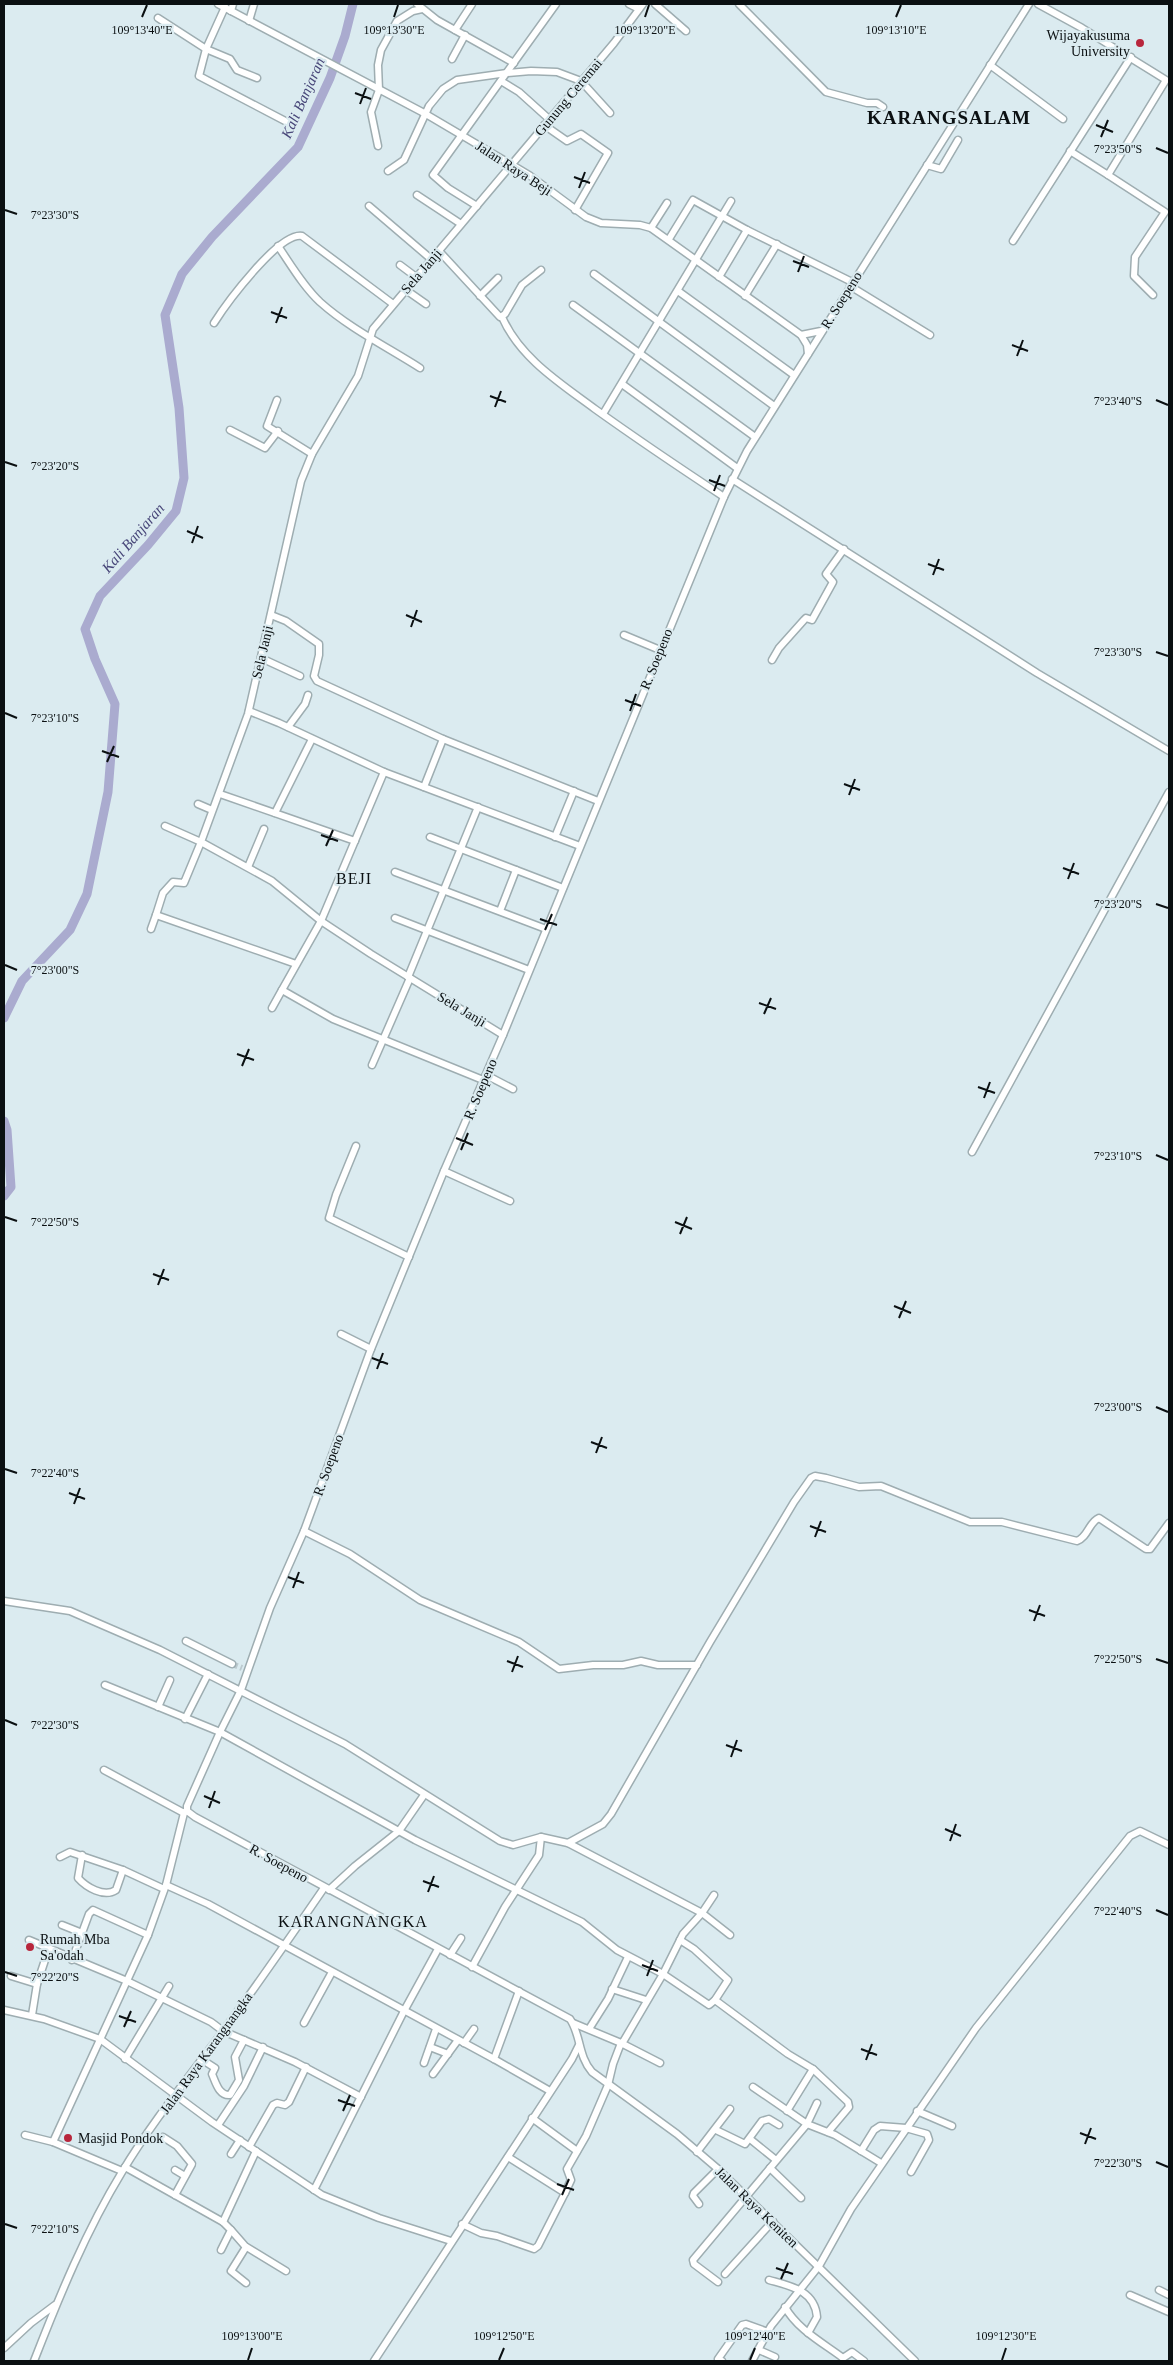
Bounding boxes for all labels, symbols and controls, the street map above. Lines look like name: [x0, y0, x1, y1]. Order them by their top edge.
text: 109°13'40"E: [111, 23, 173, 37]
text: 109°13'30"E: [363, 23, 425, 37]
text: 109°13'20"E: [614, 23, 676, 37]
text: 109°13'10"E: [865, 23, 927, 37]
place label: Wijayakusuma University: [1047, 28, 1131, 59]
marker: Wijayakusuma University: [1134, 37, 1146, 49]
water label: Kali Banjaran: [278, 55, 328, 142]
street label: Gunung Ceremai: [532, 56, 605, 139]
district label: KARANGSALAM: [867, 107, 1031, 128]
street label: Jalan Raya Beji: [473, 138, 555, 199]
text: 7°23'50"S: [1094, 142, 1142, 156]
text: 7°23'30"S: [31, 208, 79, 222]
street label: Sela Janji: [398, 246, 445, 297]
street label: R. Soepeno: [818, 269, 865, 332]
text: 7°23'40"S: [1094, 394, 1142, 408]
text: 7°23'20"S: [31, 459, 79, 473]
water label: Kali Banjaran: [98, 500, 167, 577]
street label: Sela Janji: [249, 624, 276, 680]
street label: R. Soepeno: [637, 626, 676, 692]
text: 7°23'30"S: [1094, 645, 1142, 659]
text: 7°23'10"S: [31, 711, 79, 725]
district label: BEJI: [336, 870, 372, 887]
text: 7°23'20"S: [1094, 897, 1142, 911]
text: 7°23'00"S: [31, 963, 79, 977]
street label: Sela Janji: [435, 989, 489, 1030]
street label: R. Soepeno: [461, 1057, 500, 1122]
text: 7°23'10"S: [1094, 1149, 1142, 1163]
text: 7°22'50"S: [31, 1215, 79, 1229]
text: 7°23'00"S: [1094, 1400, 1142, 1414]
street label: R. Soepeno: [310, 1432, 347, 1498]
text: 7°22'40"S: [31, 1466, 79, 1480]
text: 7°22'50"S: [1094, 1652, 1142, 1666]
text: 7°22'30"S: [31, 1718, 79, 1732]
street label: R. Soepeno: [247, 1841, 311, 1886]
text: 7°22'40"S: [1094, 1904, 1142, 1918]
district label: KARANGNANGKA: [278, 1913, 428, 1930]
place label: Rumah Mba Sa'odah: [40, 1932, 110, 1963]
marker: Rumah Mba Sa'odah: [24, 1941, 36, 1953]
text: 7°22'20"S: [31, 1970, 79, 1984]
street label: Jalan Raya Karangnangka: [157, 1989, 256, 2117]
place label: Masjid Pondok: [78, 2131, 163, 2146]
marker: Masjid Pondok: [62, 2132, 74, 2144]
text: 7°22'30"S: [1094, 2156, 1142, 2170]
street label: Jalan Raya Keniten: [712, 2164, 801, 2251]
text: 7°22'10"S: [31, 2222, 79, 2236]
text: 109°13'00"E: [221, 2329, 283, 2343]
text: 109°12'50"E: [473, 2329, 535, 2343]
text: 109°12'40"E: [724, 2329, 786, 2343]
text: 109°12'30"E: [975, 2329, 1037, 2343]

